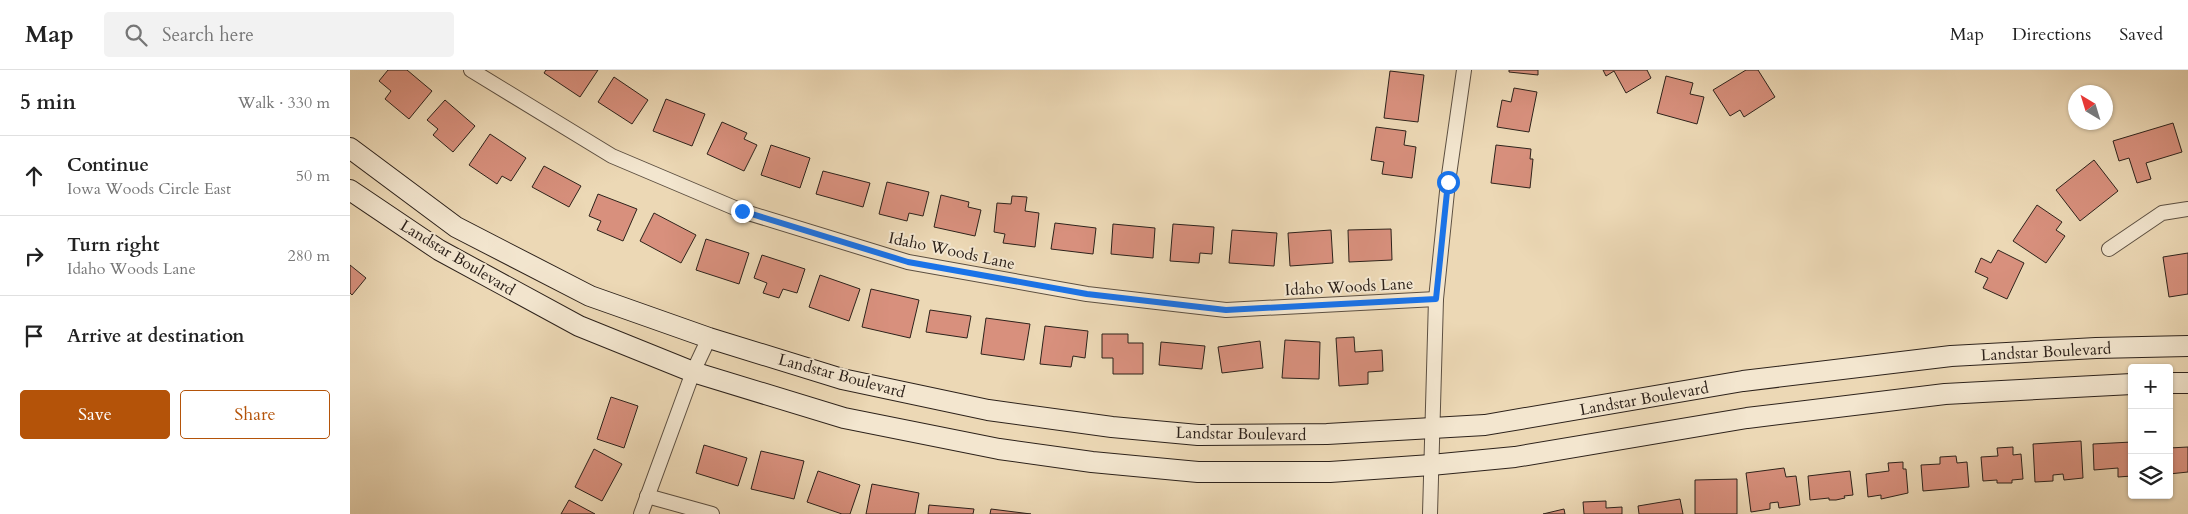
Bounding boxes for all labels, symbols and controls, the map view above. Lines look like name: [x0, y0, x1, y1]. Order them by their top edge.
search box: [104, 12, 454, 57]
text: Map: [25, 18, 74, 51]
icon: search: [122, 21, 150, 49]
text: Search here: [162, 22, 254, 48]
text: Map: [1950, 22, 1984, 47]
text: Directions: [2012, 22, 2091, 47]
text: Saved: [2119, 22, 2163, 47]
north arrow: [2068, 85, 2113, 130]
text: 5 min: [20, 88, 76, 117]
text: Walk · 330 m: [238, 92, 330, 114]
text: Continue: [67, 152, 149, 178]
icon: ahead: [20, 162, 48, 190]
text: 50 m: [296, 165, 330, 187]
route start: [1437, 171, 1460, 194]
text: Iowa Woods Circle East: [67, 178, 231, 200]
route end: [731, 200, 754, 223]
street label: Landstar Boulevard: [396, 215, 520, 301]
street label: Idaho Woods Lane: [887, 227, 1017, 275]
text: Turn right: [67, 232, 159, 258]
icon: right: [20, 242, 48, 270]
text: 280 m: [288, 245, 330, 267]
text: Idaho Woods Lane: [67, 258, 196, 280]
street label: Idaho Woods Lane: [1284, 273, 1414, 301]
icon: arrive: [20, 322, 48, 350]
text: Arrive at destination: [67, 323, 244, 349]
street label: Landstar Boulevard: [1980, 338, 2112, 366]
street label: Landstar Boulevard: [776, 348, 908, 404]
map controls: [2128, 364, 2173, 499]
button: +: [2128, 364, 2173, 409]
street label: Landstar Boulevard: [1578, 377, 1711, 421]
button: Save: [20, 390, 170, 439]
button: Share: [180, 390, 330, 439]
button: −: [2128, 409, 2173, 454]
street label: Landstar Boulevard: [1175, 422, 1307, 446]
button: layers: [2128, 454, 2173, 499]

